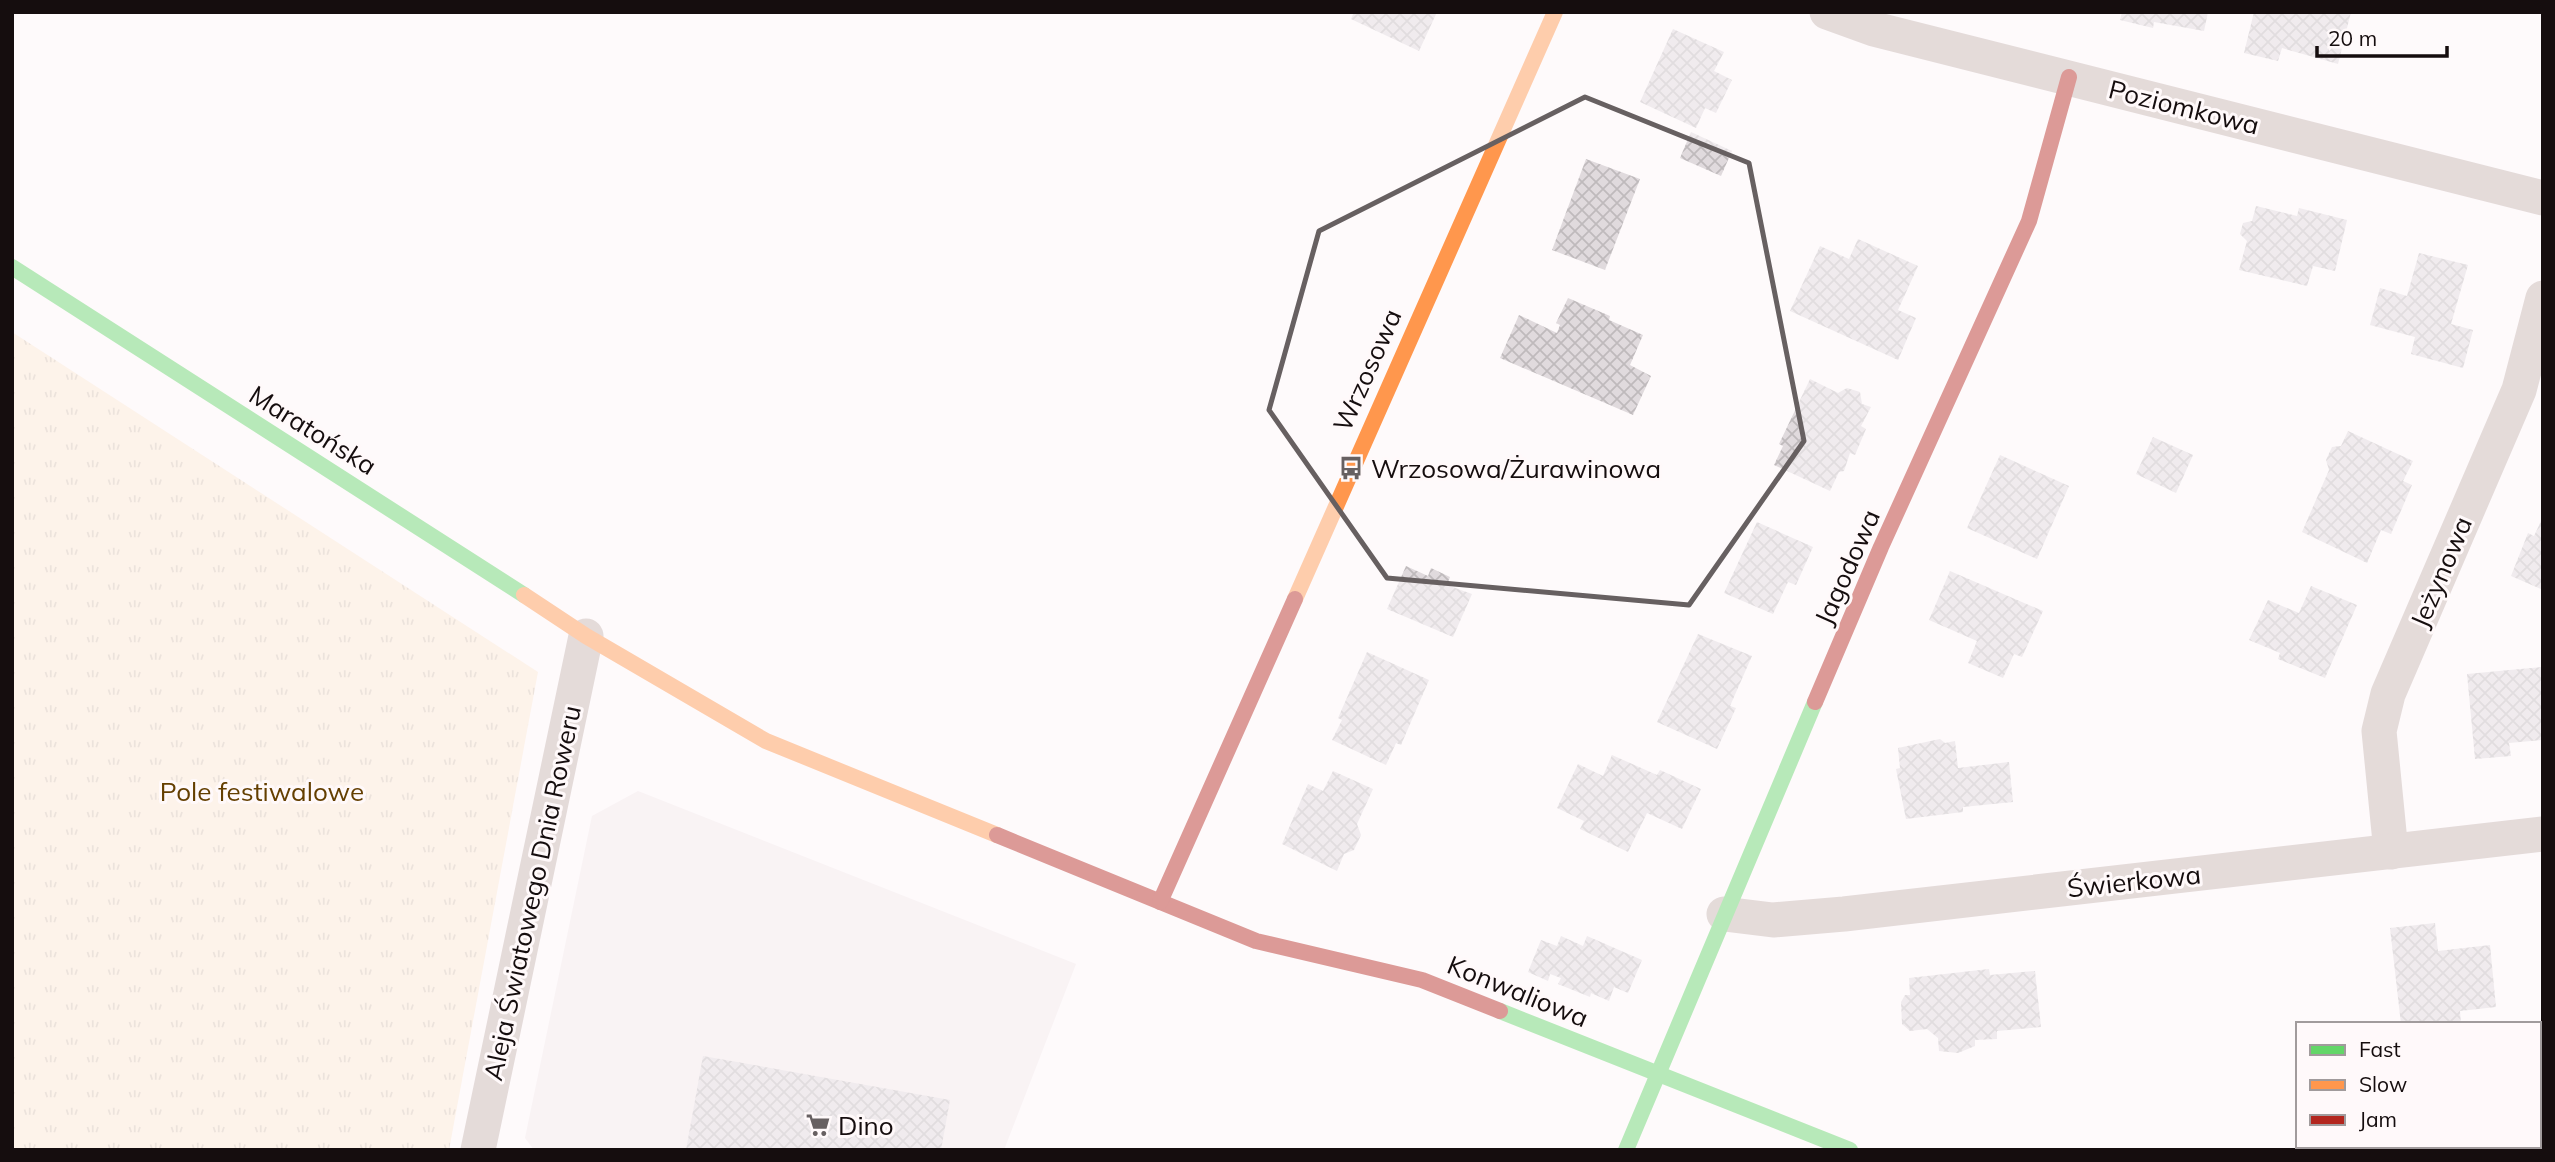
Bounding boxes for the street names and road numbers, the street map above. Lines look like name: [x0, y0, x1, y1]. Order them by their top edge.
street label: Poziomkowa: [2105, 72, 2263, 142]
street label: Wrzosowa: [1325, 304, 1409, 436]
street label: Maratońska: [243, 378, 383, 482]
street label: Jagodowa: [1807, 504, 1887, 630]
street label: Jeżynowa: [2403, 511, 2479, 633]
street label: Aleja Światowego Dnia Roweru: [476, 703, 588, 1083]
street label: Świerkowa: [2066, 858, 2202, 904]
street label: Konwaliowa: [1443, 948, 1593, 1034]

